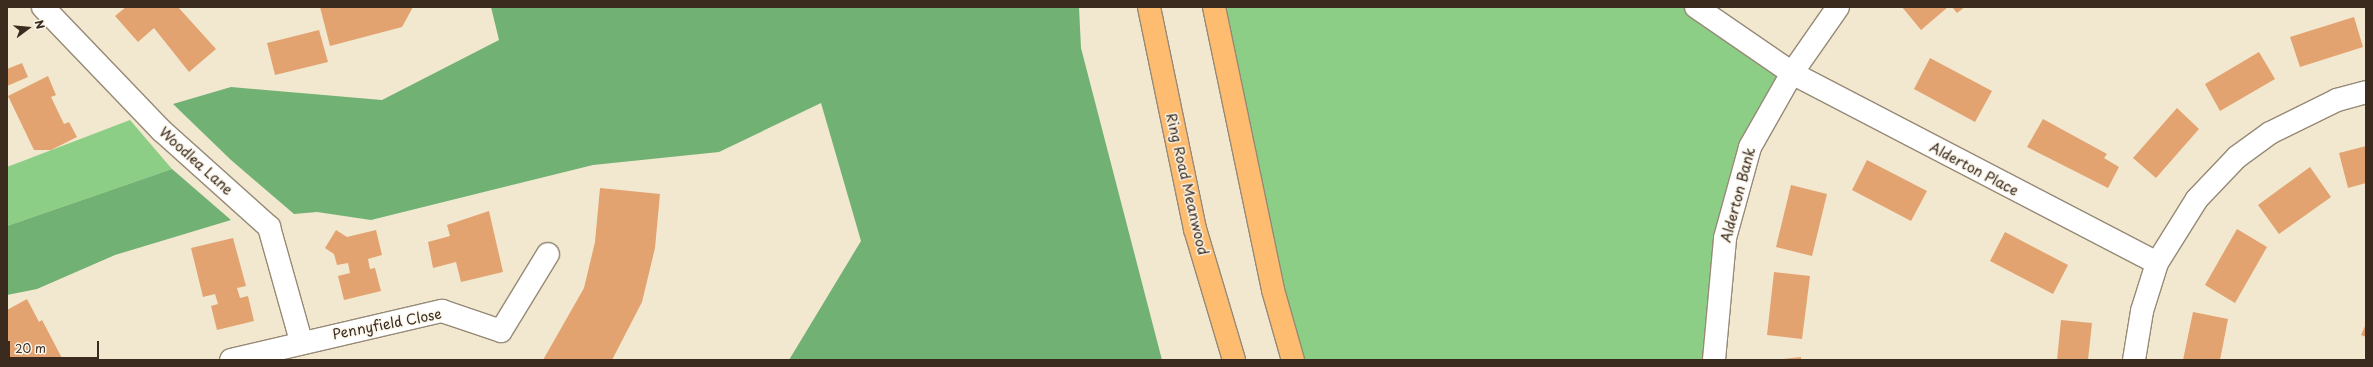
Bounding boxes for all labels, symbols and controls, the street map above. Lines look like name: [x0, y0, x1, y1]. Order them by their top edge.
north arrow: [8, 8, 48, 48]
text: N: [31, 18, 49, 31]
street label: Ring Road Meanwood: [1162, 111, 1212, 257]
street label: Woodlea Lane: [155, 123, 237, 199]
street label: Alderton Place: [1927, 139, 2021, 199]
street label: Alderton Bank: [1717, 146, 1759, 244]
street label: Pennyfield Close: [331, 305, 443, 343]
scale bar: [10, 333, 101, 359]
text: 20 m: [15, 339, 46, 357]

